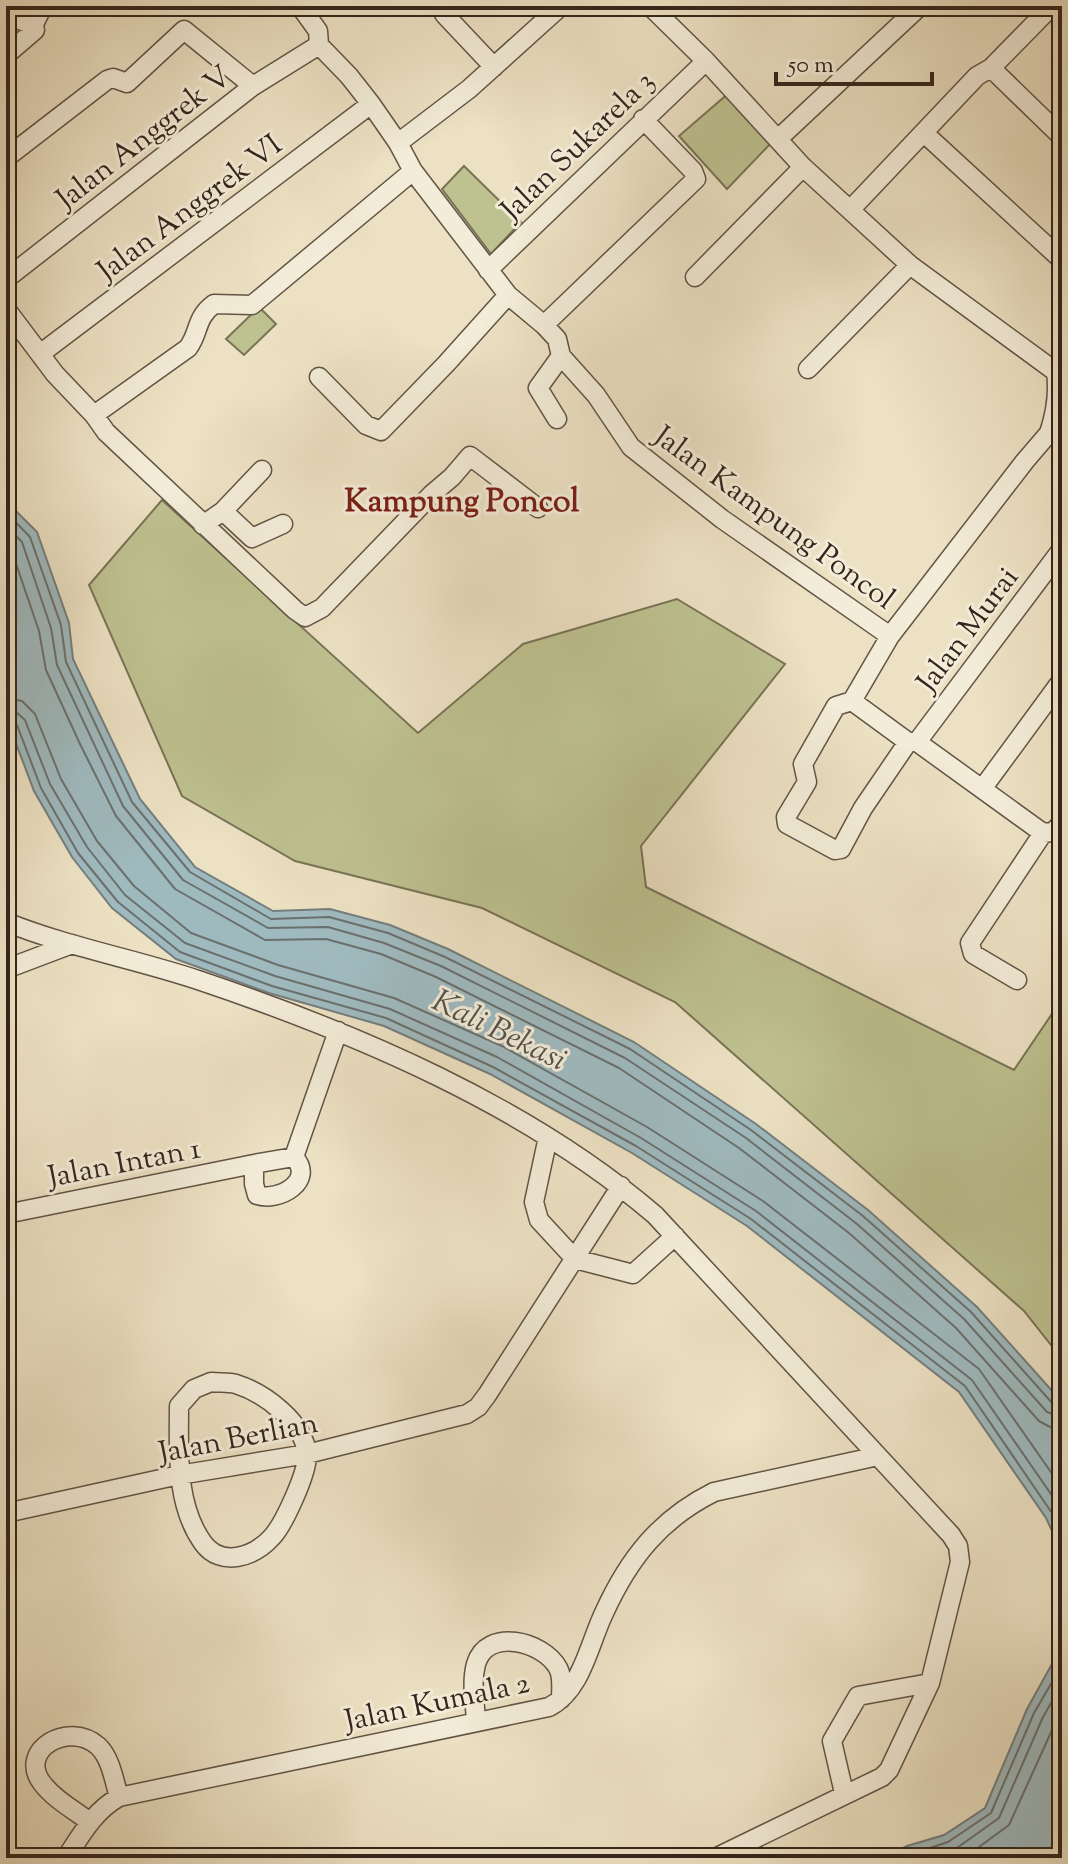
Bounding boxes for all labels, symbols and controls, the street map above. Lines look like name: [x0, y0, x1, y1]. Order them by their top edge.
scale bar: [776, 36, 932, 86]
text: 50 m: [786, 49, 834, 83]
street label: Jalan Anggrek V: [46, 57, 241, 222]
street label: Jalan Sukarela 3: [491, 62, 665, 233]
street label: Jalan Anggrek VI: [87, 125, 292, 294]
street label: Jalan Kampung Poncol: [642, 416, 903, 621]
district label: Kampung Poncol: [345, 480, 579, 526]
street label: Jalan Murai: [906, 559, 1030, 704]
water label: Kali Bekasi: [424, 979, 574, 1084]
street label: Jalan Intan 1: [43, 1129, 204, 1201]
street label: Jalan Berlian: [153, 1403, 322, 1476]
street label: Jalan Kumala 2: [339, 1663, 534, 1744]

